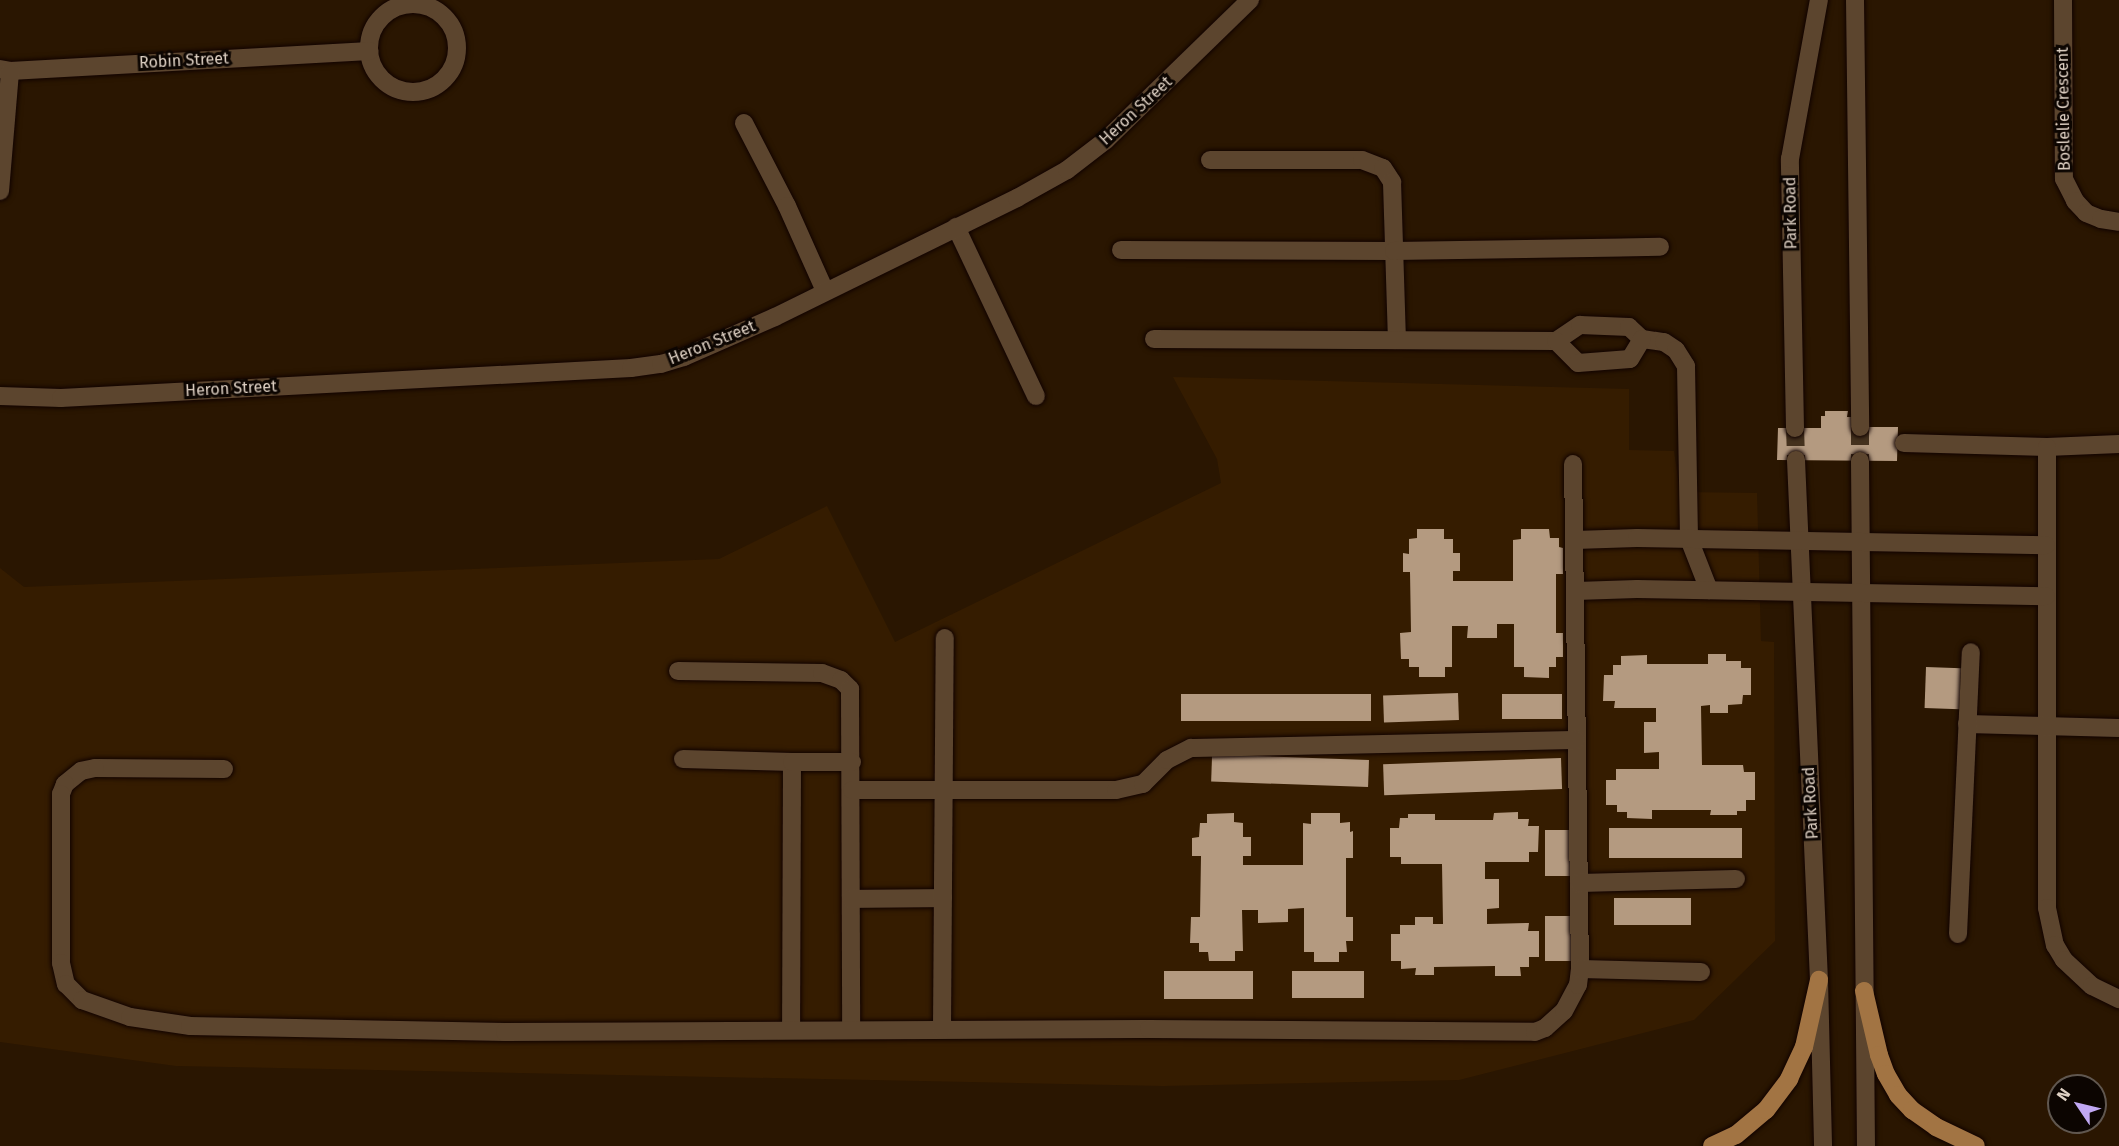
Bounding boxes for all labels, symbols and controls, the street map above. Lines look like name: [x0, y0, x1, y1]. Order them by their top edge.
street label: Boslelie Crescent: [2053, 47, 2075, 171]
street label: Robin Street: [139, 49, 229, 73]
street label: Heron Street: [1096, 73, 1176, 149]
street label: Park Road: [1781, 177, 1801, 249]
street label: Heron Street: [666, 317, 758, 369]
street label: Heron Street: [185, 377, 277, 401]
street label: Park Road: [1800, 766, 1822, 840]
north arrow: [2047, 1074, 2107, 1134]
text: N: [2053, 1085, 2074, 1104]

